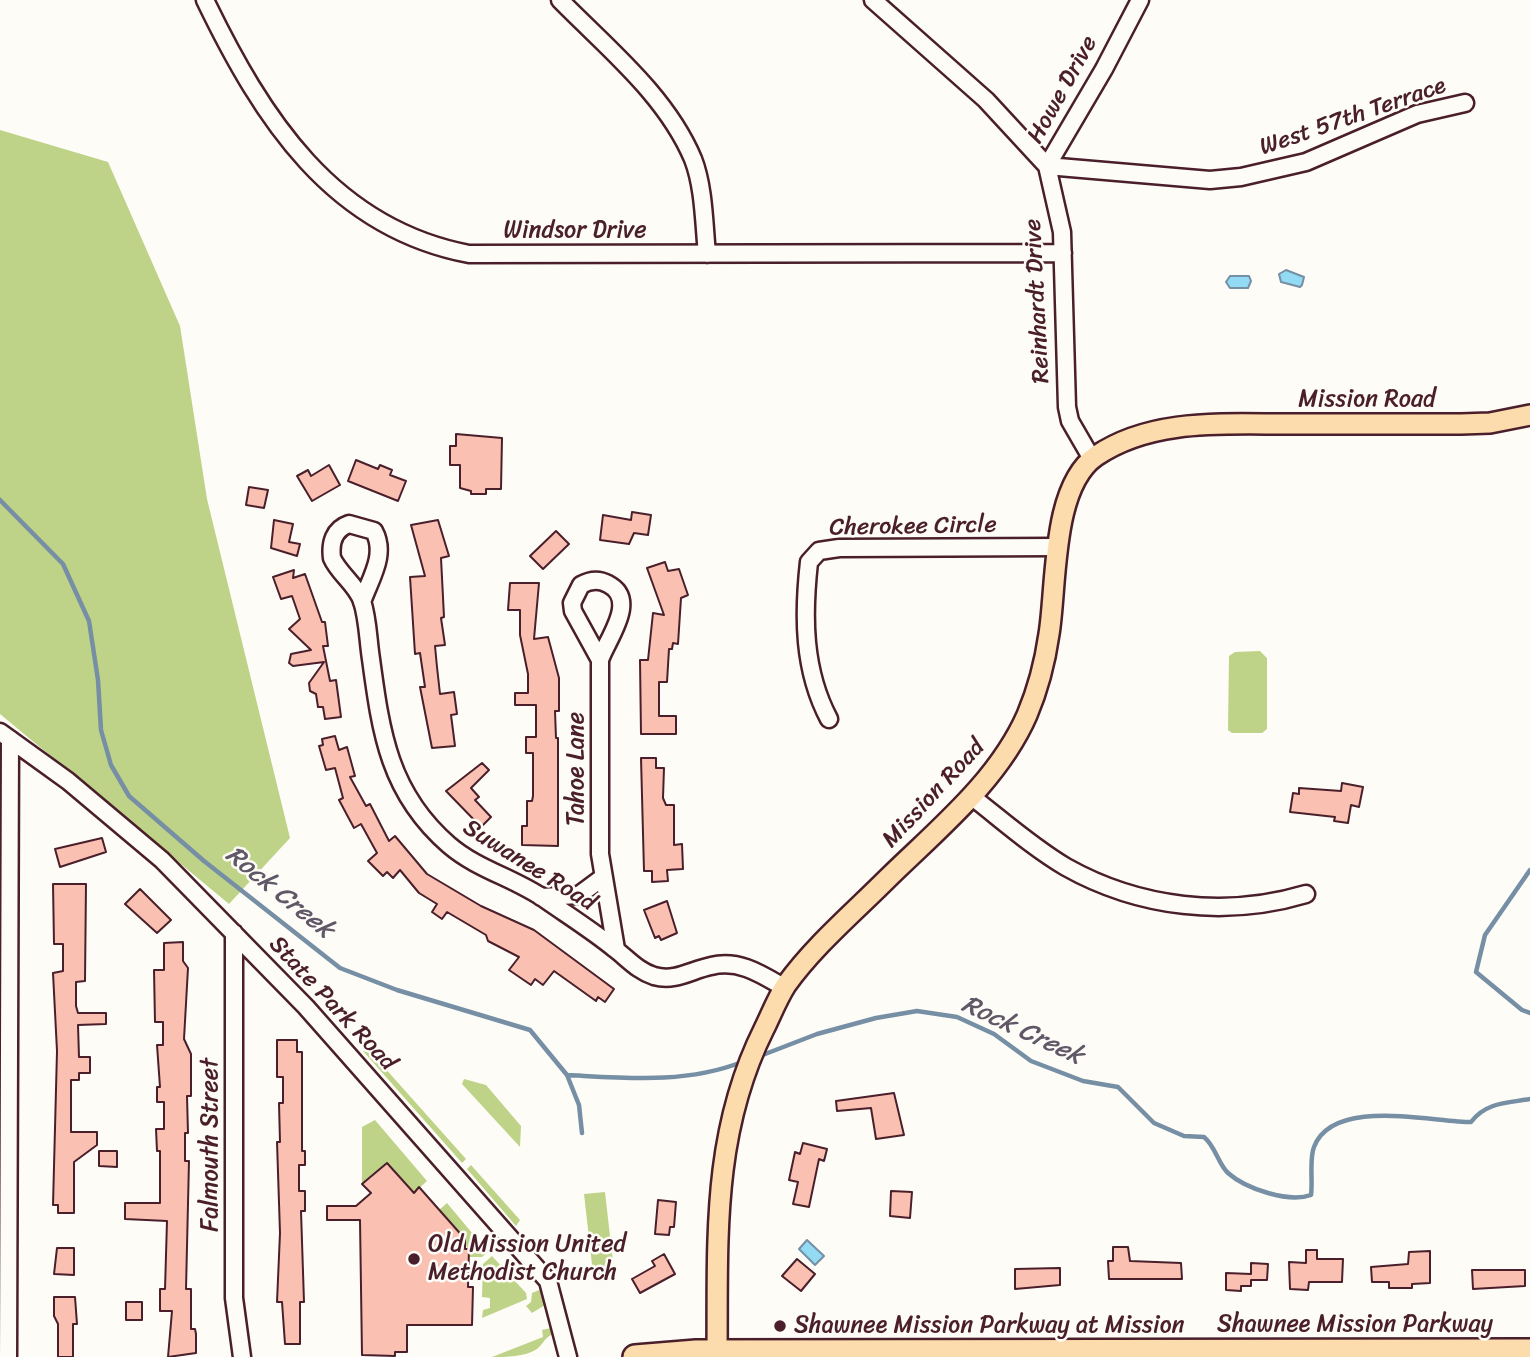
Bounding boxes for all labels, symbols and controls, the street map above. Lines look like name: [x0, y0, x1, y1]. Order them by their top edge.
street label: Howe Drive: [1022, 31, 1104, 149]
street label: West 57th Terrace: [1256, 72, 1450, 162]
street label: Windsor Drive: [503, 217, 647, 245]
street label: Reinhardt Drive: [1019, 218, 1057, 384]
street label: Mission Road: [1298, 386, 1436, 414]
street label: Cherokee Circle: [829, 511, 997, 543]
street label: Tahoe Lane: [563, 712, 591, 826]
street label: Mission Road: [877, 734, 991, 854]
street label: Suwanee Road: [457, 814, 601, 918]
water label: Rock Creek: [219, 840, 339, 946]
street label: State Park Road: [262, 931, 402, 1077]
water label: Rock Creek: [957, 989, 1087, 1073]
street label: Falmouth Street: [197, 1058, 225, 1232]
place label: Old Mission United Methodist Church: [428, 1231, 626, 1287]
marker: Old Mission United Methodist Church: [406, 1251, 422, 1267]
street label: Shawnee Mission Parkway: [1217, 1311, 1493, 1339]
place label: Shawnee Mission Parkway at Mission: [794, 1312, 1185, 1340]
marker: Shawnee Mission Parkway at Mission: [772, 1318, 788, 1334]

